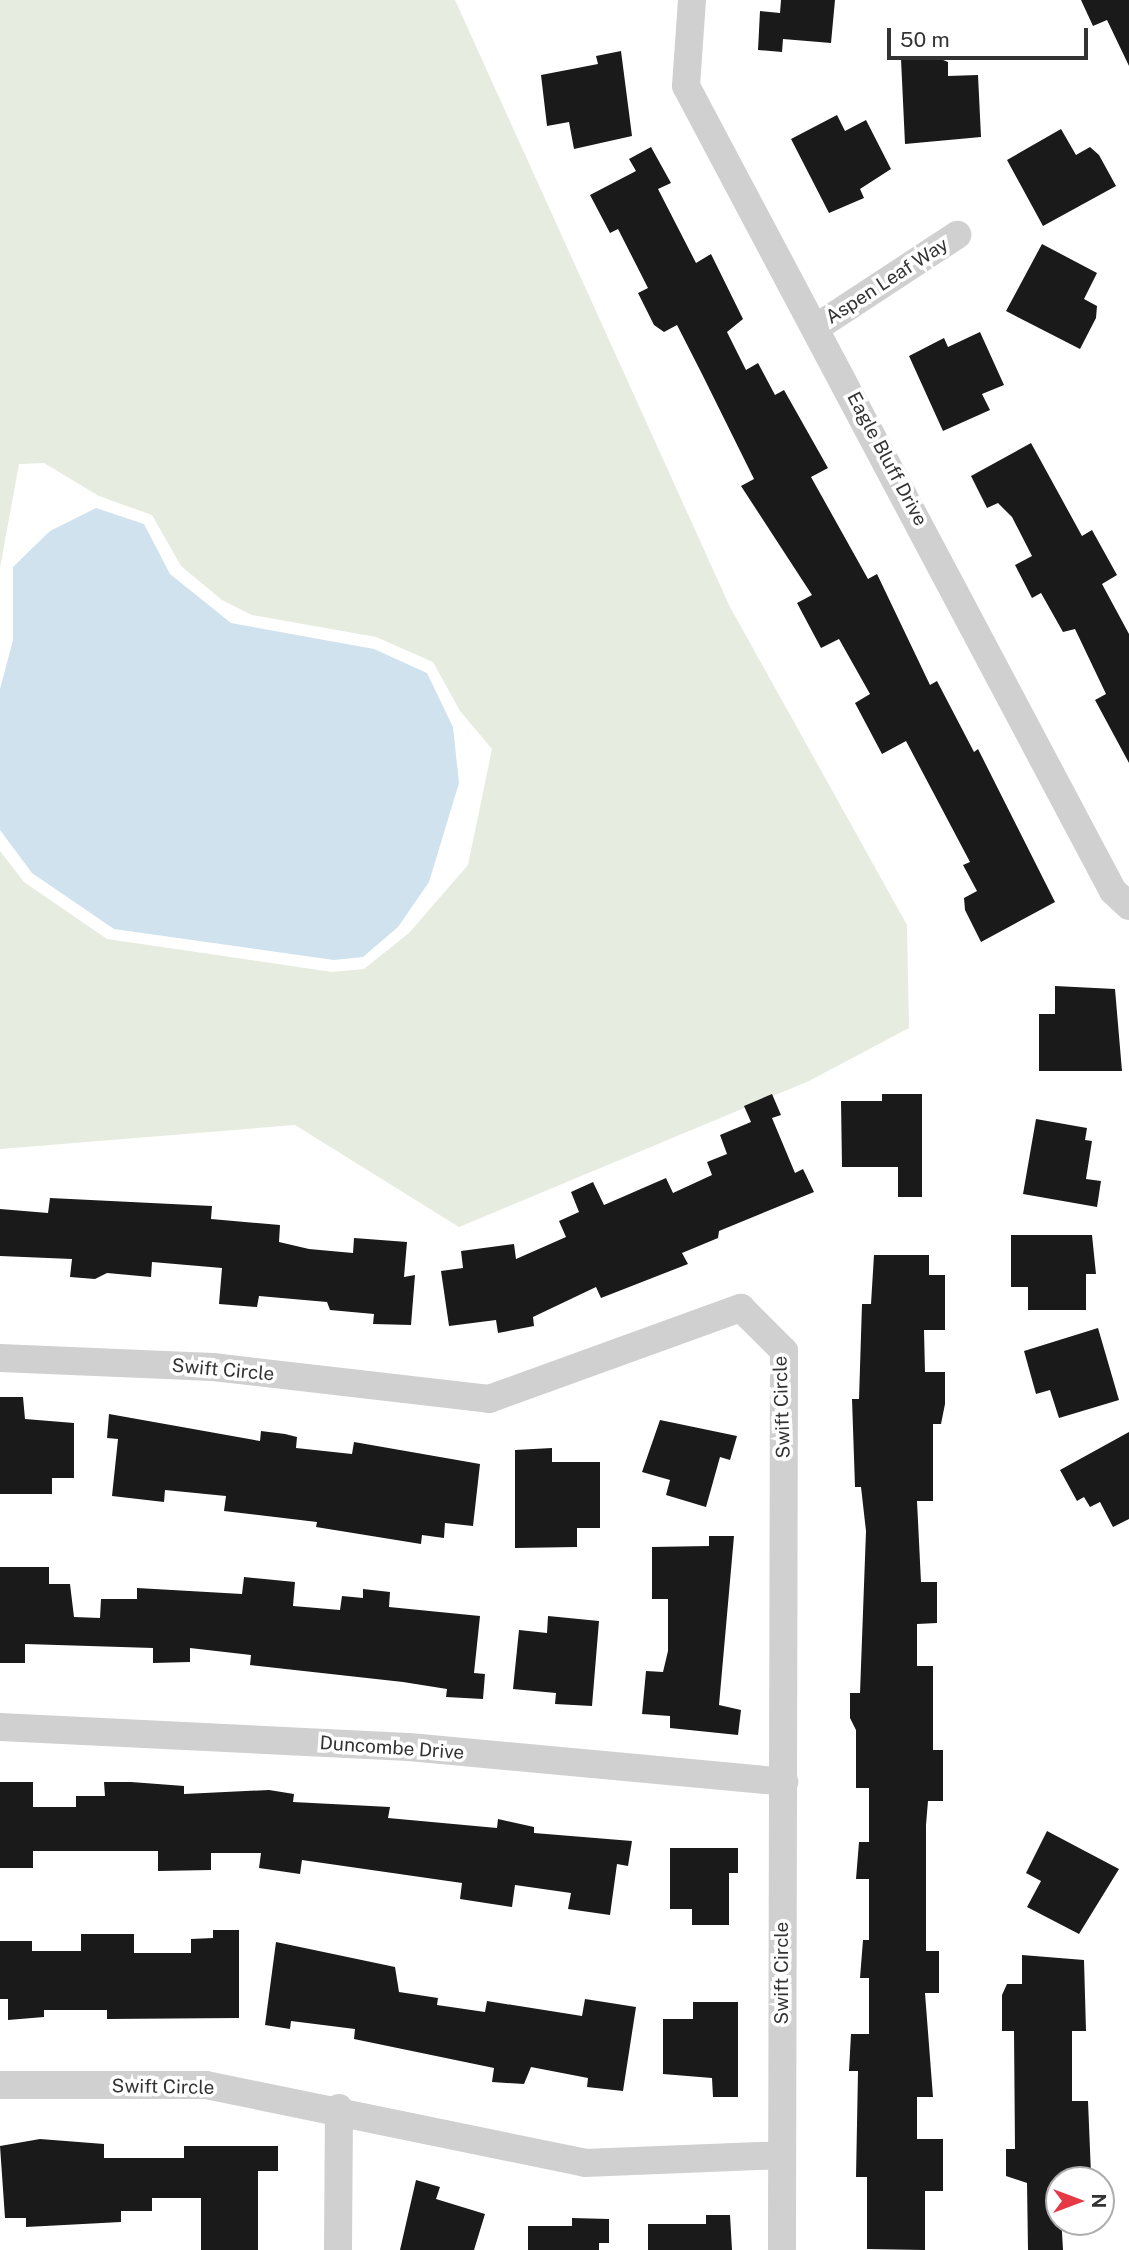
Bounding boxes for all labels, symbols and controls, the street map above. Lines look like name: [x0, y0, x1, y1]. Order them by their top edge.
scale bar: [891, 14, 1092, 58]
text: 50 m: [900, 27, 950, 52]
street label: Aspen Leaf Way: [821, 233, 953, 329]
street label: Eagle Bluff Drive: [842, 388, 932, 530]
street label: Swift Circle: [171, 1354, 275, 1386]
street label: Swift Circle: [769, 1355, 795, 1459]
street label: Duncombe Drive: [319, 1732, 465, 1764]
street label: Swift Circle: [771, 1922, 793, 2024]
street label: Swift Circle: [111, 2075, 215, 2099]
north arrow: [1045, 2166, 1115, 2236]
text: N: [1088, 2194, 1110, 2208]

